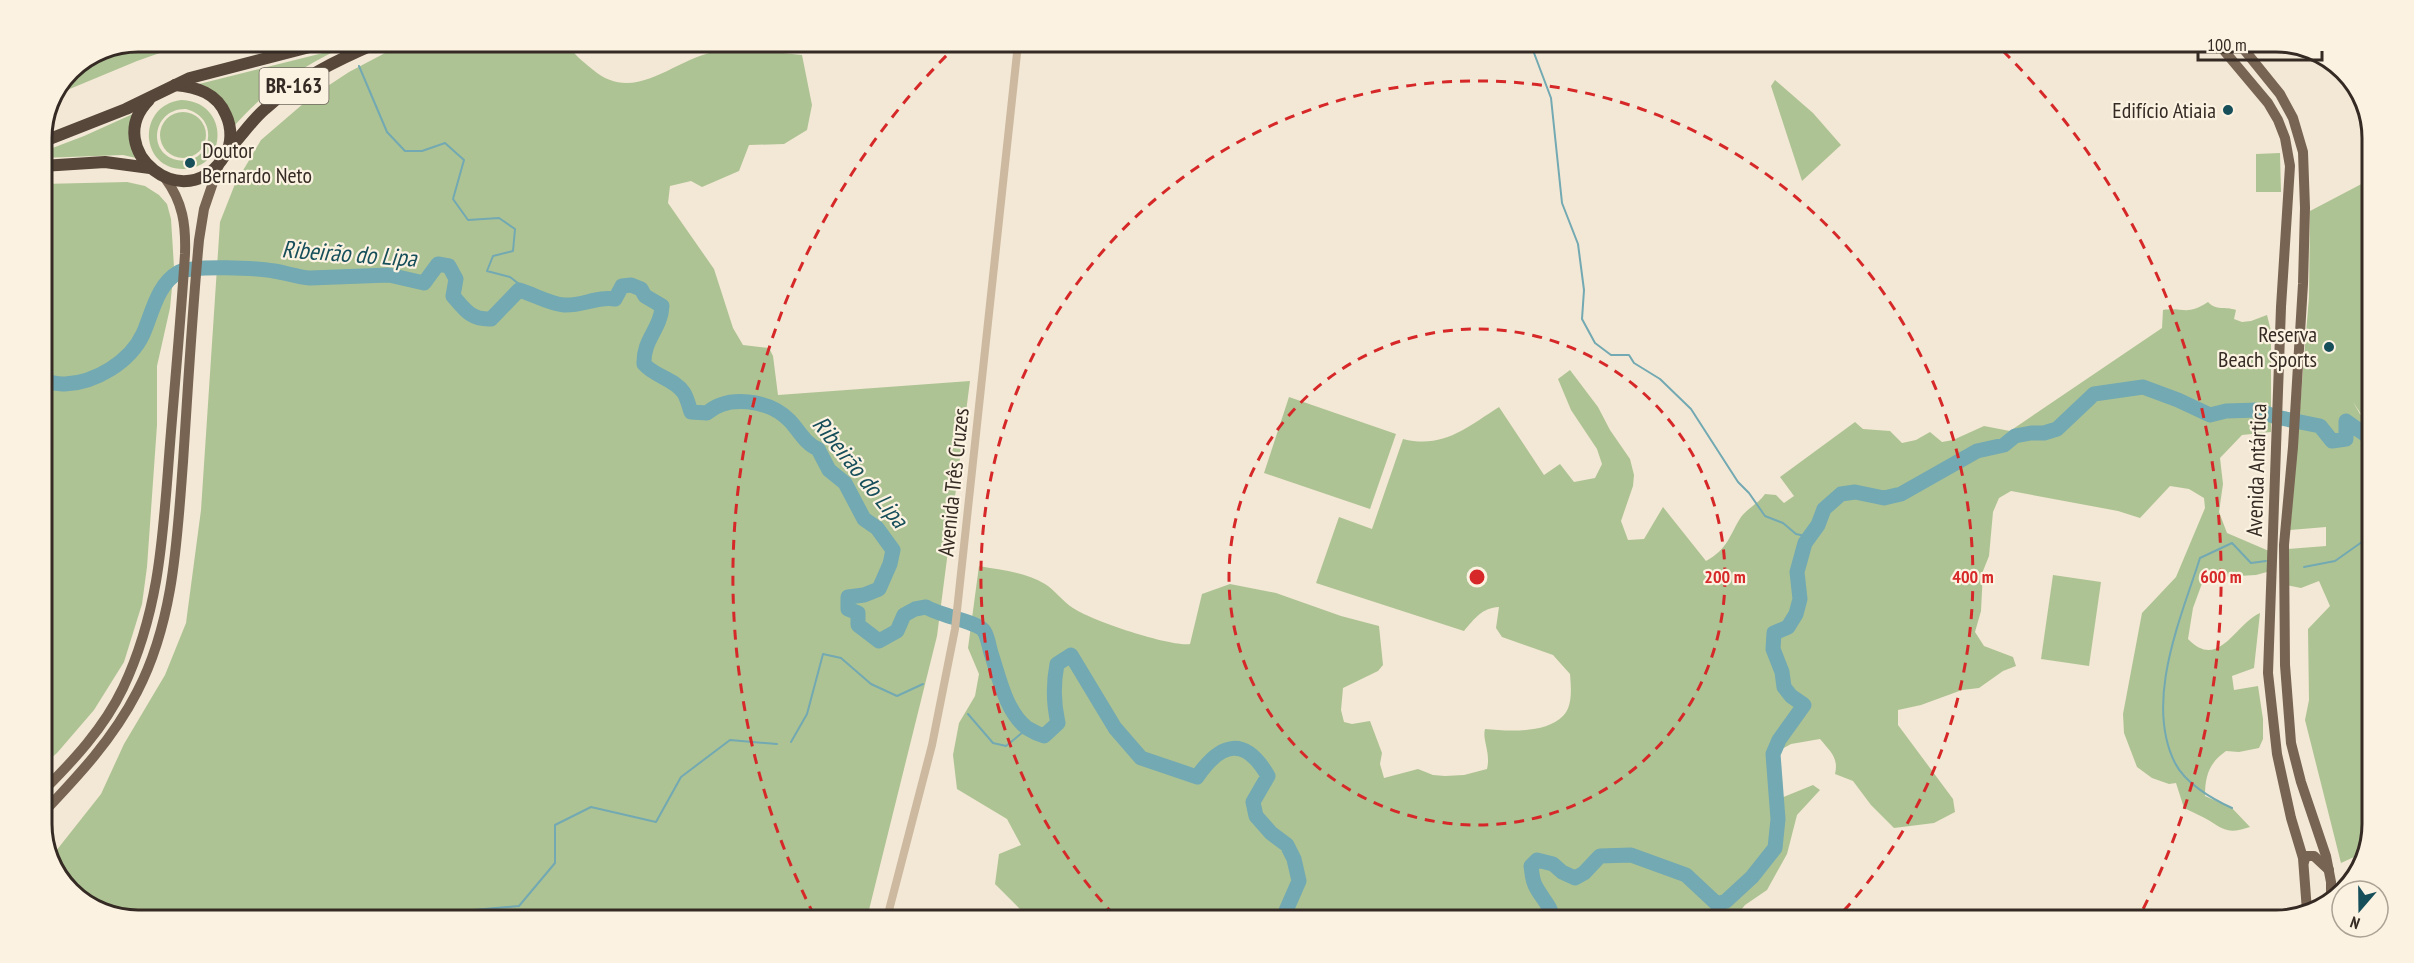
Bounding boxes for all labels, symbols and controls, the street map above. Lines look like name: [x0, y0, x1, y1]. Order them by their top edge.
scale bar: [2198, 24, 2322, 62]
text: 100 m: [2207, 33, 2247, 56]
road number: BR-163: [260, 68, 328, 104]
place label: Edifício Atiaia: [2112, 96, 2216, 124]
marker: Edifício Atiaia: [2221, 103, 2235, 117]
place label: Doutor Bernardo Neto: [202, 136, 312, 189]
marker: Doutor Bernardo Neto: [183, 156, 197, 170]
water label: Ribeirão do Lipa: [281, 233, 419, 274]
place label: Reserva Beach Sports: [2218, 320, 2317, 373]
marker: Reserva Beach Sports: [2322, 340, 2336, 354]
street label: Avenida Antártica: [2240, 403, 2272, 537]
street label: Avenida Três Cruzes: [931, 406, 975, 558]
water label: Ribeirão do Lipa: [806, 409, 916, 535]
text: 200 m: [1704, 565, 1746, 588]
text: 400 m: [1952, 565, 1994, 588]
text: 600 m: [2200, 565, 2242, 588]
centre of rings: [1467, 567, 1487, 587]
north arrow: [2330, 879, 2390, 939]
text: N: [2347, 912, 2362, 934]

